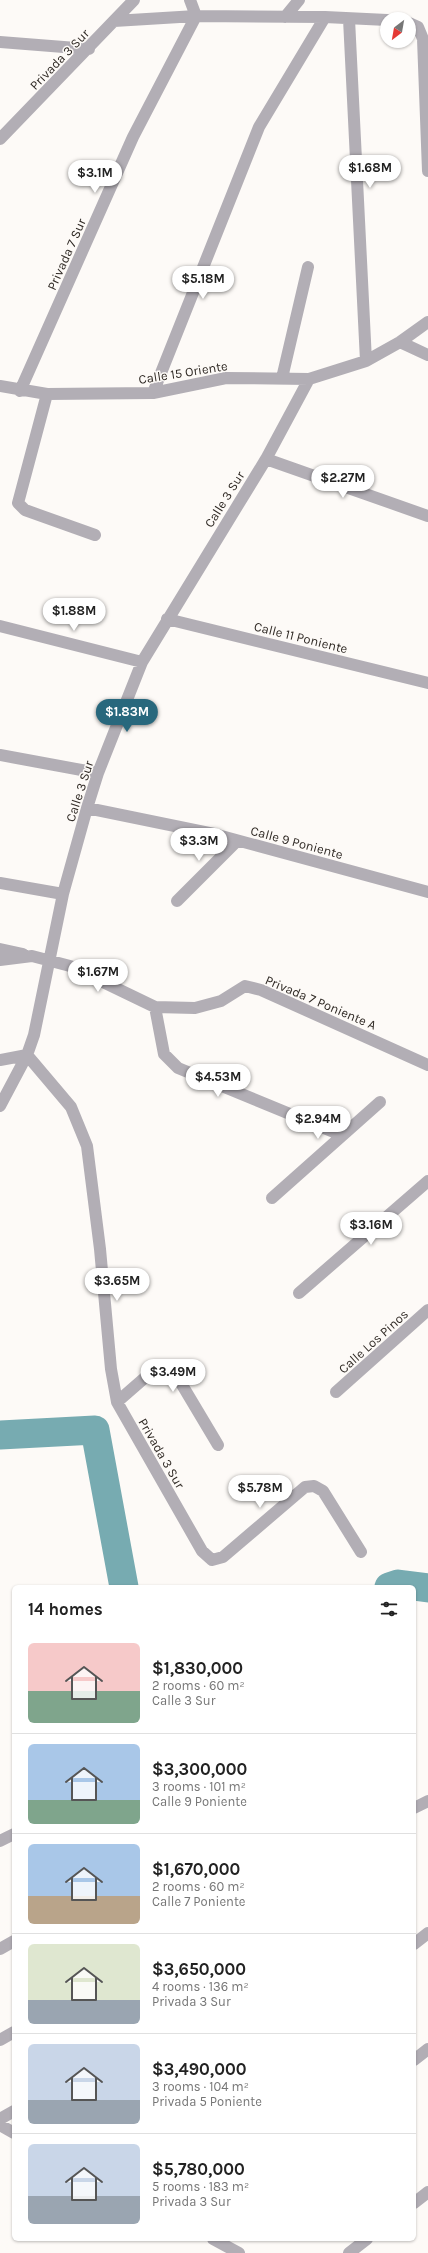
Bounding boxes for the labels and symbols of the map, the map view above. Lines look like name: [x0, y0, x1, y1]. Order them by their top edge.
north arrow: [380, 12, 416, 48]
street label: Privada 3 Sur: [27, 26, 92, 93]
pin: $1.68M: [337, 155, 403, 189]
pin: $3.1M: [67, 160, 123, 194]
street label: Privada 7 Sur: [44, 216, 89, 292]
pin: $5.18M: [170, 266, 236, 300]
street label: Calle 15 Oriente: [137, 358, 229, 387]
pin: $2.27M: [310, 465, 376, 499]
street label: Calle 3 Sur: [201, 468, 248, 530]
pin: $1.88M: [41, 598, 107, 632]
street label: Calle 11 Poniente: [253, 619, 350, 656]
pin: $1.83M: [94, 699, 160, 733]
street label: Calle 3 Sur: [63, 758, 96, 824]
street label: Calle 9 Poniente: [249, 823, 345, 862]
pin: $3.3M: [171, 828, 227, 862]
pin: $1.67M: [65, 959, 131, 993]
street label: Privada 7 Poniente A: [263, 972, 379, 1033]
pin: $4.53M: [185, 1064, 251, 1098]
pin: $2.94M: [285, 1106, 351, 1140]
pin: $3.16M: [338, 1212, 404, 1246]
pin: $3.65M: [84, 1268, 150, 1302]
street label: Calle Los Pinos: [336, 1306, 411, 1376]
pin: $3.49M: [140, 1359, 206, 1393]
street label: Privada 3 Sur: [135, 1415, 188, 1491]
pin: $5.78M: [227, 1475, 293, 1509]

